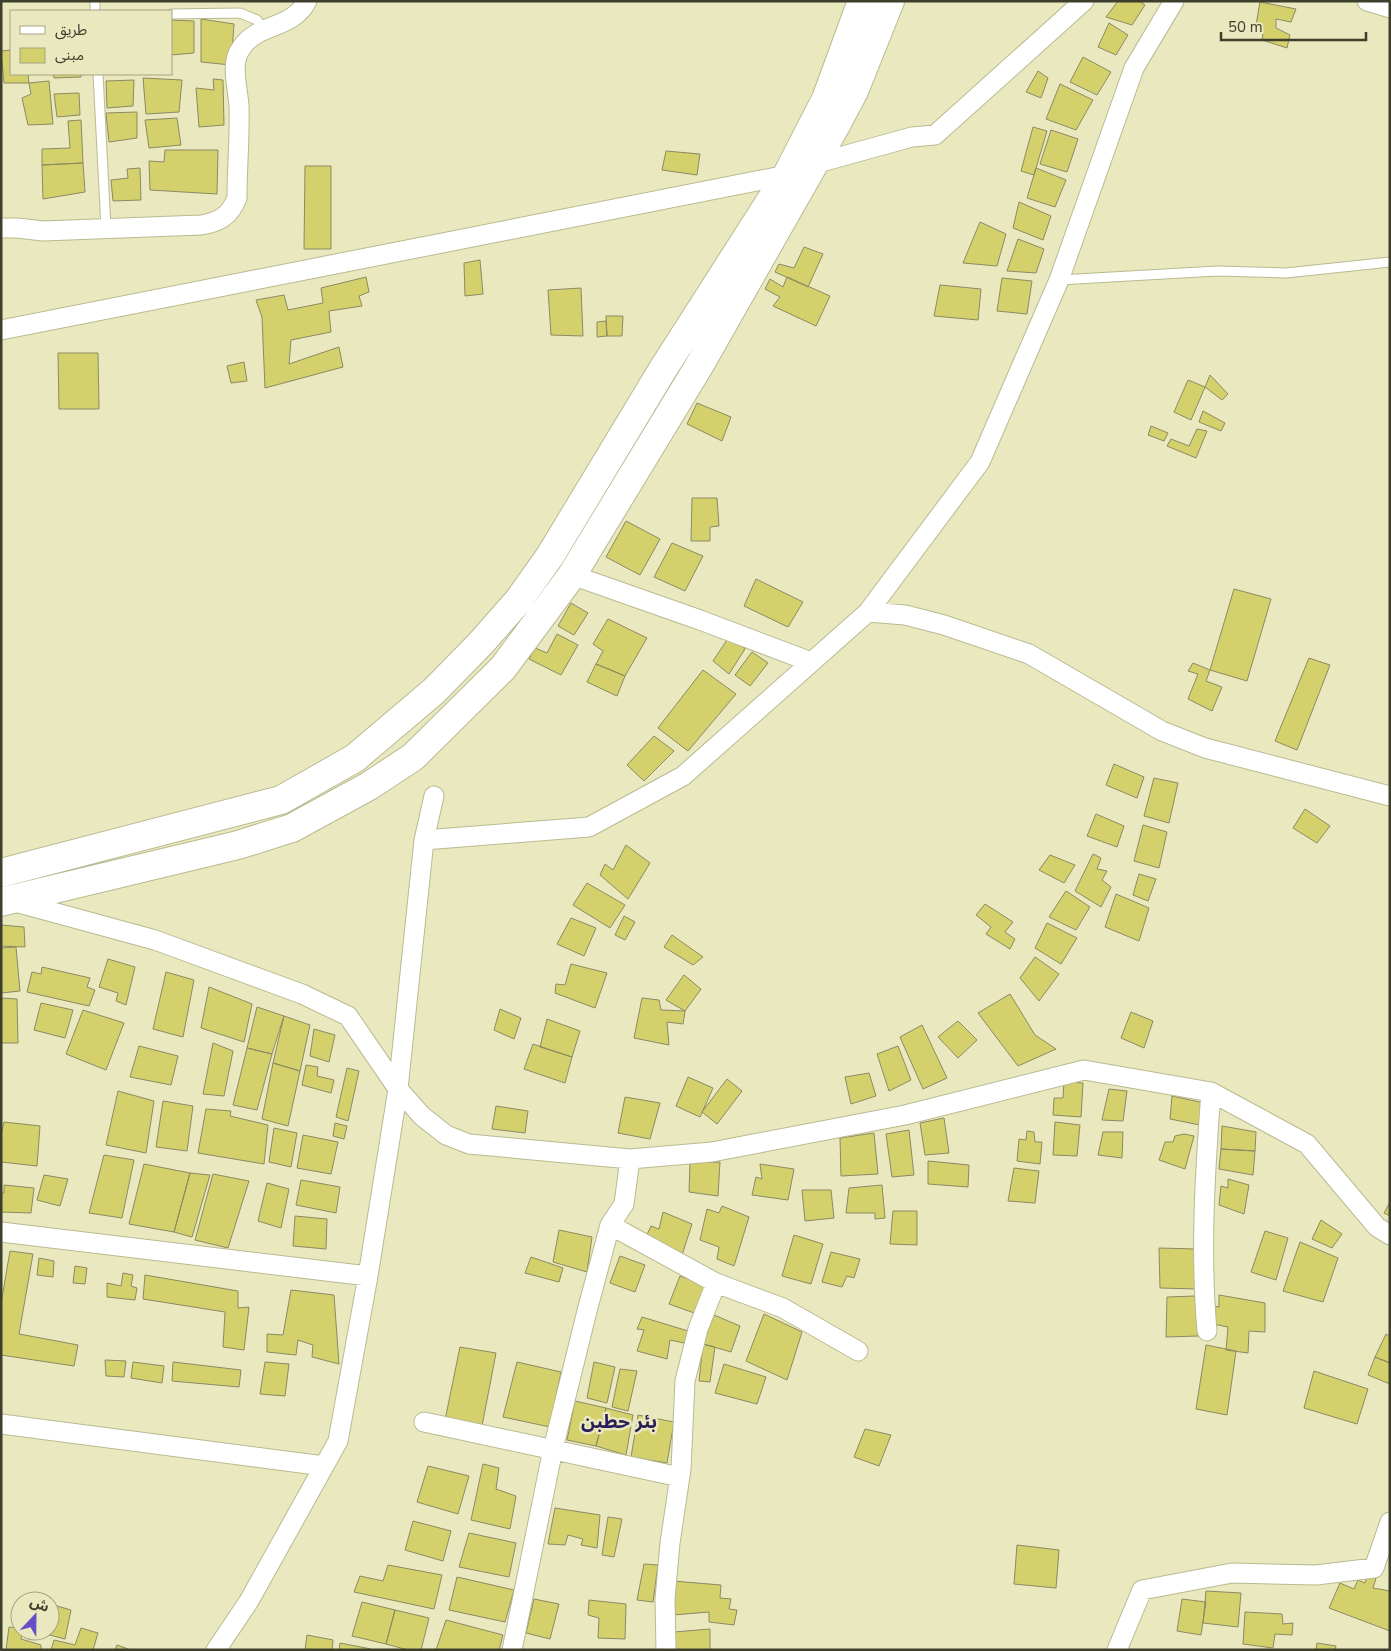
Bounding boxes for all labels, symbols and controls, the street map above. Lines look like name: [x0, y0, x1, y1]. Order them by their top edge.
legend: [10, 10, 172, 75]
scale bar: [1221, 10, 1366, 42]
text: 50 m: [1228, 17, 1263, 37]
text: طريق: [55, 20, 87, 40]
text: مبنى: [55, 45, 84, 65]
district label: بئر حطبن: [581, 1409, 657, 1435]
north arrow: [10, 1591, 60, 1641]
text: ش: [27, 1592, 52, 1617]

